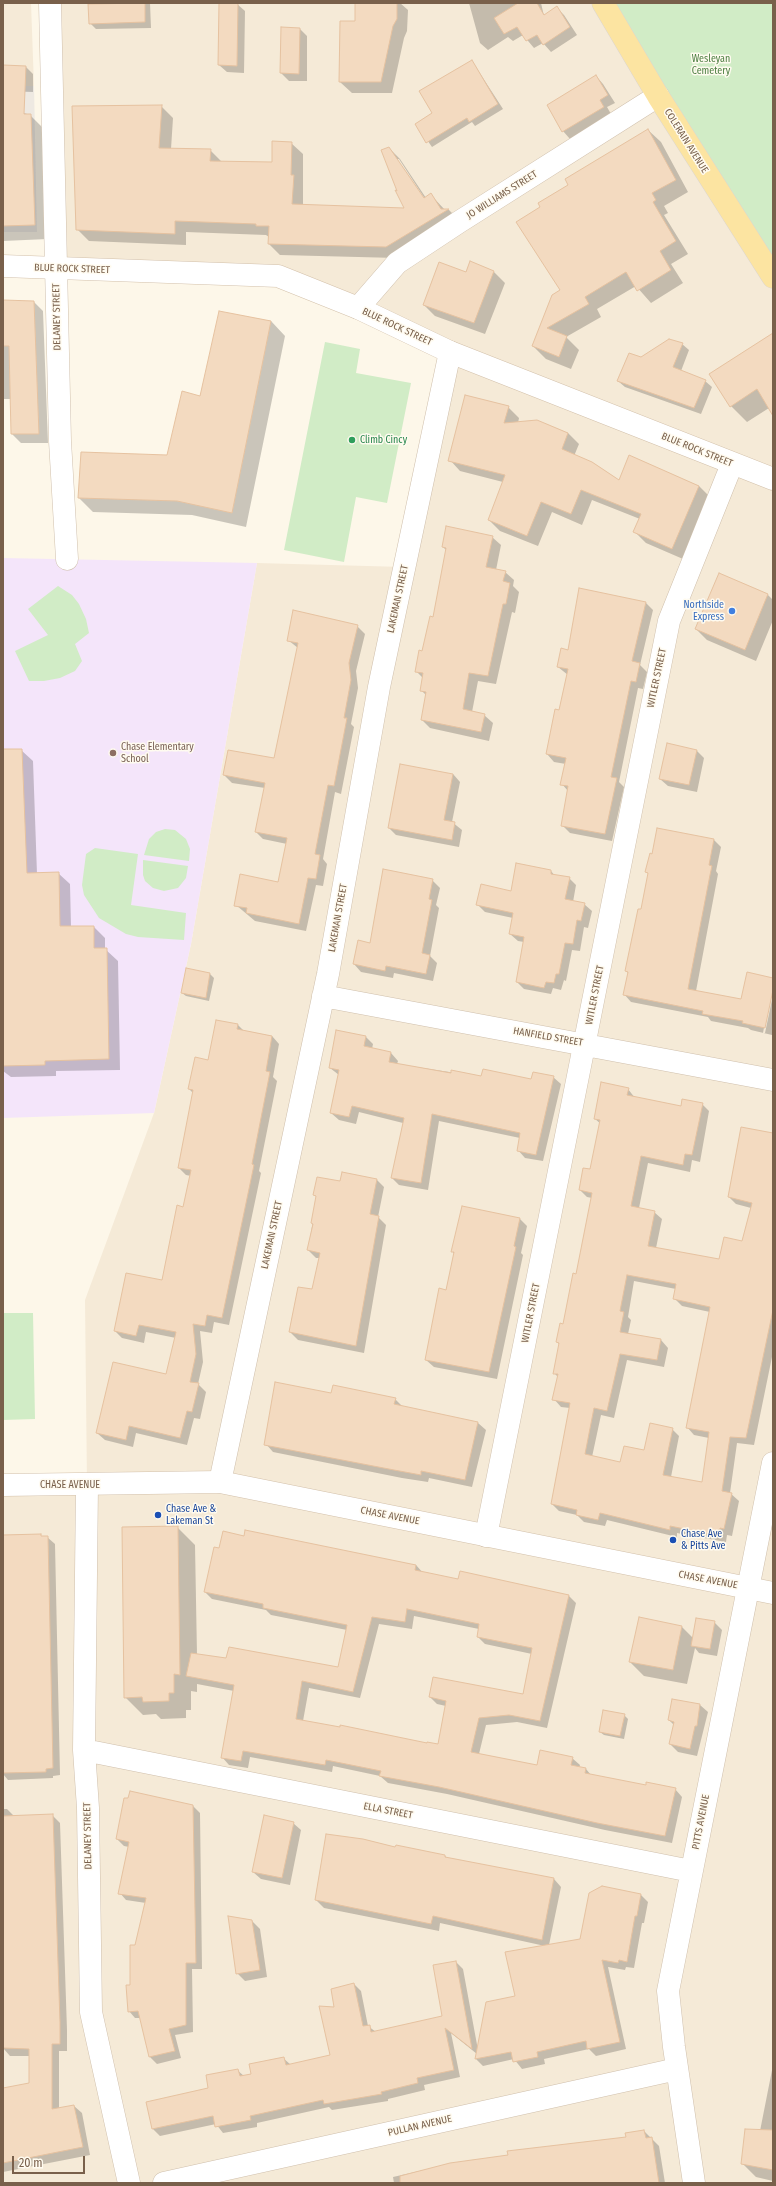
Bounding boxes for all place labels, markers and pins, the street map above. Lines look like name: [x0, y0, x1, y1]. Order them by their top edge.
place label: Climb Cincy: [360, 434, 407, 446]
marker: Climb Cincy: [347, 435, 357, 445]
place label: Northside Express: [684, 599, 724, 622]
marker: Northside Express: [727, 606, 737, 616]
place label: Chase Elementary School: [121, 741, 194, 764]
marker: Chase Elementary School: [108, 748, 118, 758]
place label: Chase Ave & Lakeman St: [166, 1503, 216, 1526]
marker: Chase Ave & Lakeman St: [153, 1510, 163, 1520]
place label: Chase Ave & Pitts Ave: [681, 1528, 726, 1552]
marker: Chase Ave & Pitts Ave: [668, 1535, 678, 1545]

